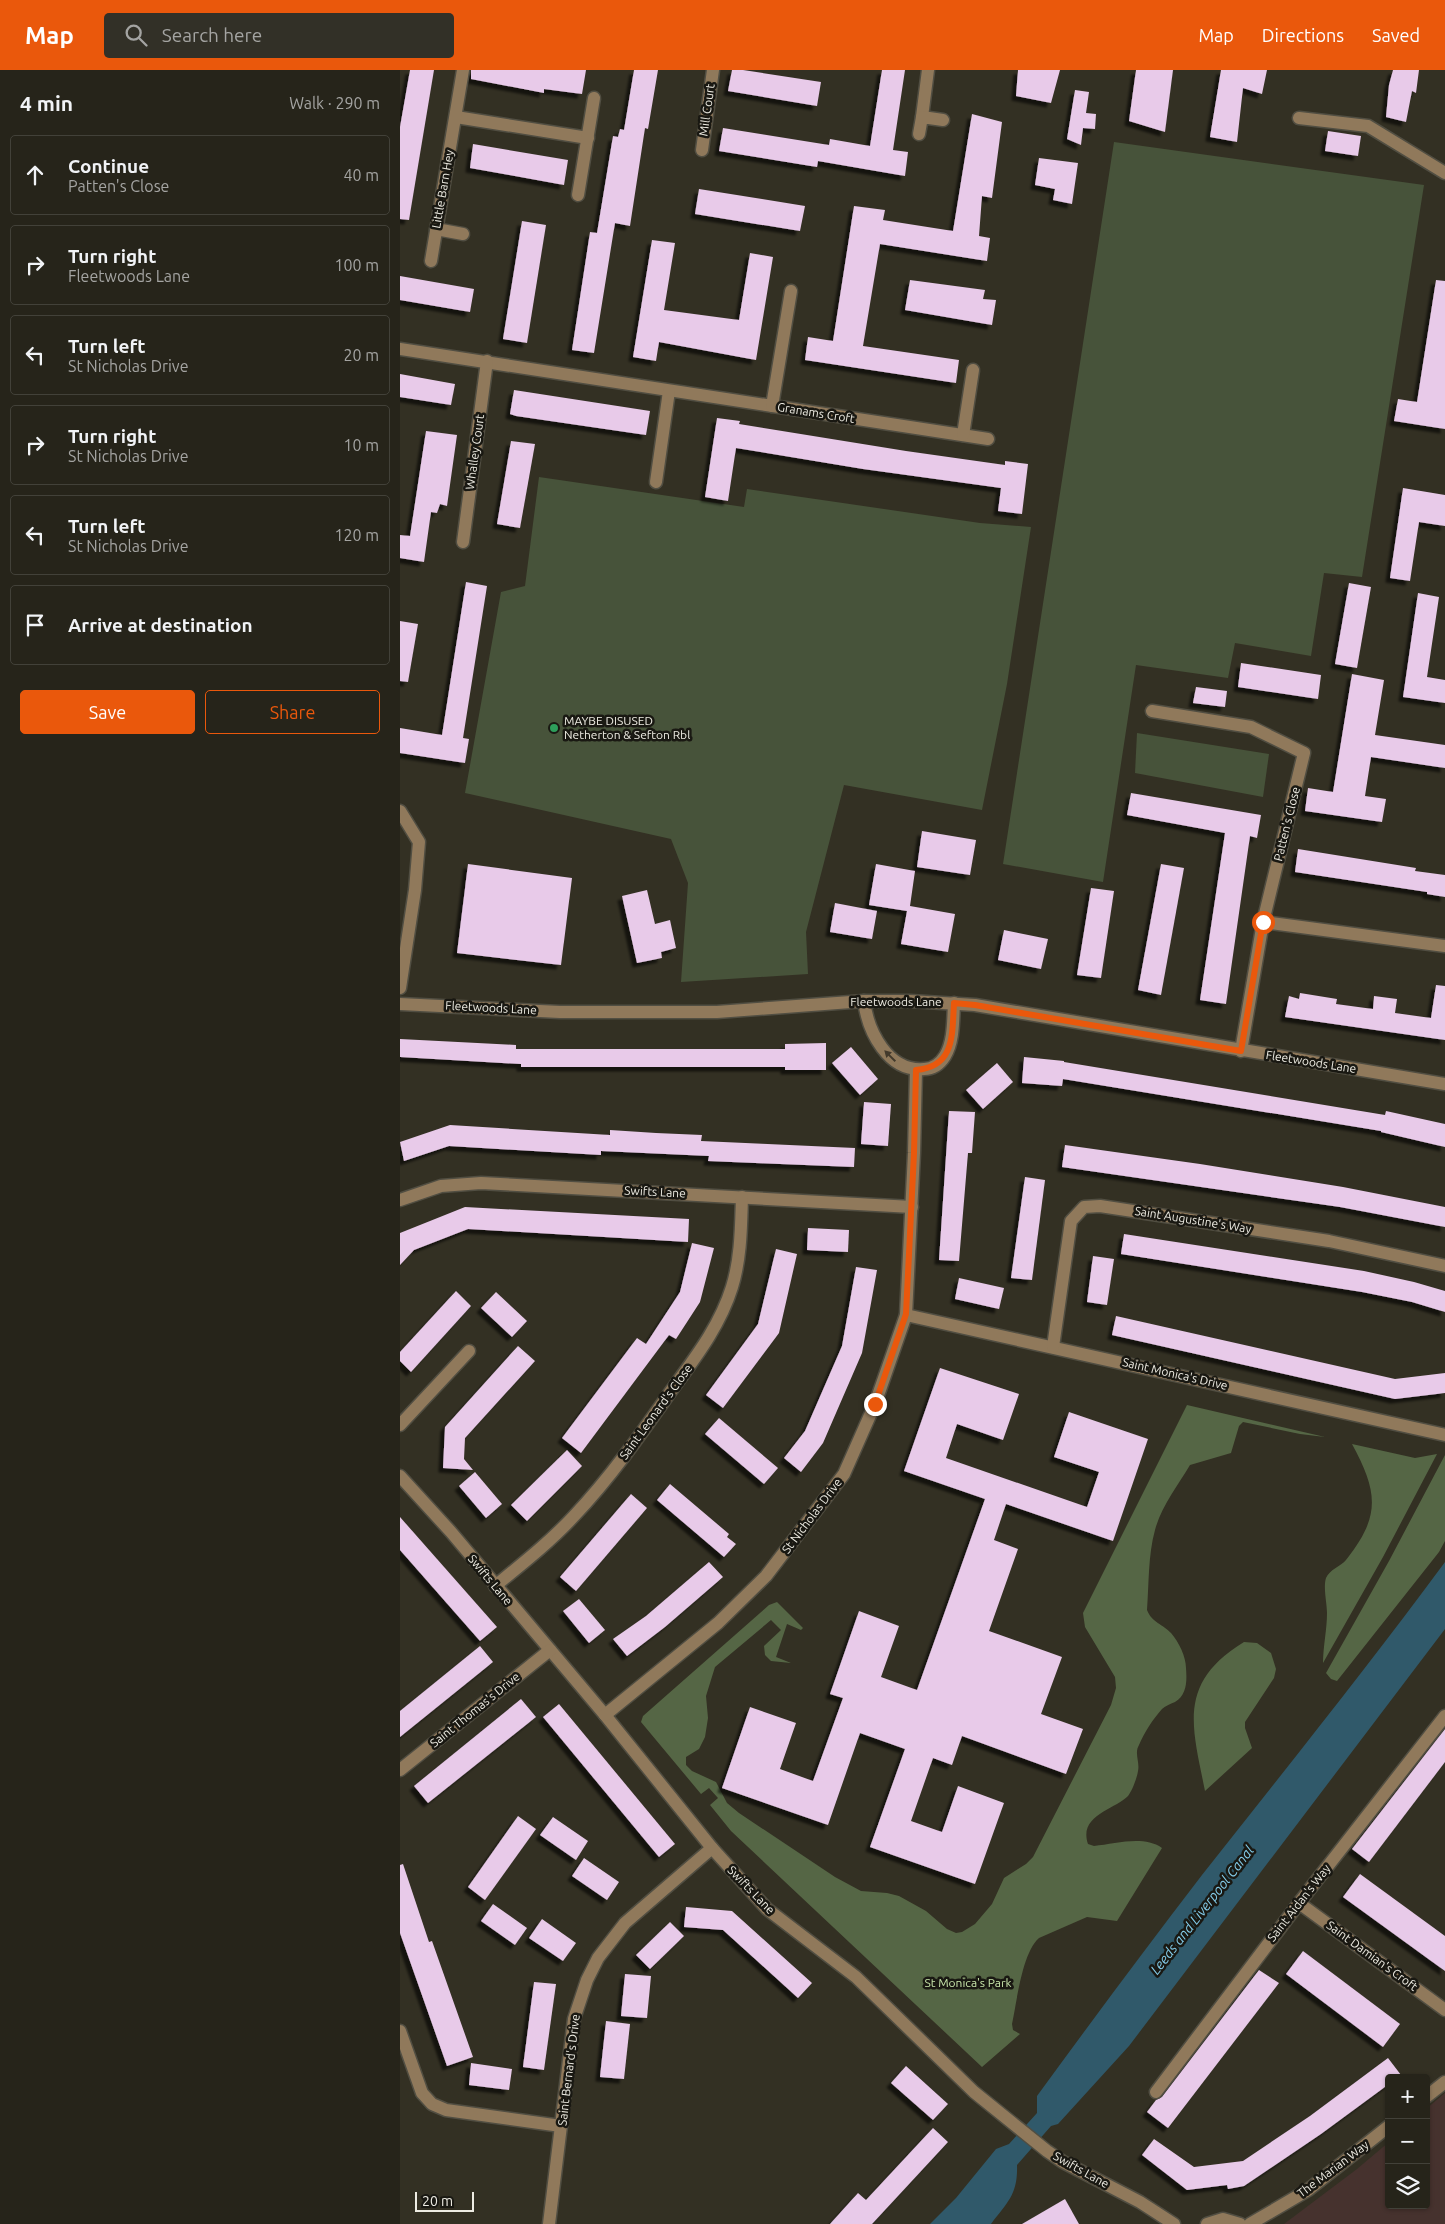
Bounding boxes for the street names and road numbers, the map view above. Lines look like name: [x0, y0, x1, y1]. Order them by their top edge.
street label: Mill Court: [696, 83, 717, 137]
street label: Little Barn Hey: [429, 148, 456, 229]
street label: Granams Croft: [776, 400, 856, 425]
street label: Whalley Court: [463, 413, 486, 490]
street label: Patten's Close: [1271, 785, 1302, 862]
street label: Fleetwoods Lane: [850, 995, 942, 1008]
street label: Fleetwoods Lane: [445, 999, 537, 1016]
street label: Fleetwoods Lane: [1265, 1048, 1357, 1075]
street label: Swifts Lane: [624, 1183, 686, 1200]
street label: Saint Augustine's Way: [1134, 1204, 1253, 1235]
street label: Saint Monica's Drive: [1121, 1355, 1229, 1392]
street label: Saint Leonard's Close: [617, 1362, 694, 1462]
street label: St Nicholas Drive: [779, 1476, 844, 1556]
street label: Swifts Lane: [466, 1552, 515, 1607]
street label: Saint Thomas's Drive: [427, 1670, 522, 1750]
street label: Saint Aidan's Way: [1265, 1862, 1333, 1944]
street label: Swifts Lane: [725, 1863, 777, 1916]
street label: Saint Damian's Croft: [1324, 1918, 1421, 1993]
street label: Saint Bernard's Drive: [555, 2013, 582, 2126]
street label: The Marian Way: [1295, 2138, 1371, 2200]
street label: Swifts Lane: [1051, 2149, 1111, 2190]

